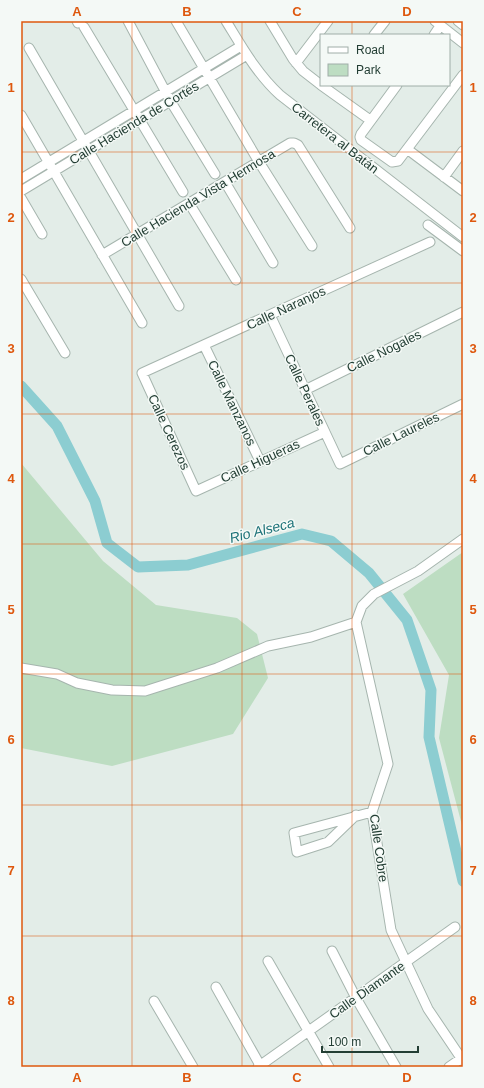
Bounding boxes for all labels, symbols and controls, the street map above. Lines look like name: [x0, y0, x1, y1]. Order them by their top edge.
text: A: [72, 4, 82, 19]
text: B: [182, 4, 192, 19]
text: C: [292, 4, 302, 19]
text: D: [402, 4, 412, 19]
legend: [320, 34, 450, 86]
text: Road: [356, 43, 385, 57]
text: Park: [356, 63, 382, 77]
street label: Calle Hacienda de Cortés: [67, 78, 202, 168]
text: 1: [7, 80, 15, 95]
text: 1: [469, 80, 477, 95]
street label: Carretera al Batán: [289, 99, 381, 177]
street label: Calle Hacienda Vista Hermosa: [118, 146, 278, 250]
text: 2: [7, 210, 15, 225]
text: 2: [469, 210, 477, 225]
street label: Calle Naranjos: [244, 283, 328, 333]
street label: Calle Nogales: [344, 326, 424, 375]
text: 3: [7, 341, 15, 356]
text: 3: [469, 341, 477, 356]
street label: Calle Perales: [282, 352, 328, 429]
street label: Calle Manzanos: [205, 358, 259, 449]
street label: Calle Cerezos: [145, 392, 193, 473]
street label: Calle Laureles: [360, 409, 442, 459]
street label: Calle Higueras: [218, 436, 302, 486]
text: 4: [7, 471, 15, 486]
text: 4: [469, 471, 477, 486]
water label: Rio Alseca: [228, 514, 296, 546]
text: 5: [7, 602, 15, 617]
text: 5: [469, 602, 477, 617]
text: 6: [7, 732, 15, 747]
text: 6: [469, 732, 477, 747]
street label: Calle Cobre: [367, 813, 391, 883]
text: 7: [7, 863, 15, 878]
text: 7: [469, 863, 477, 878]
street label: Calle Diamante: [326, 958, 408, 1022]
text: 8: [7, 993, 15, 1008]
text: 8: [469, 993, 477, 1008]
scale bar: [322, 1028, 418, 1054]
text: 100 m: [328, 1035, 361, 1049]
text: A: [72, 1070, 82, 1085]
text: B: [182, 1070, 192, 1085]
text: C: [292, 1070, 302, 1085]
text: D: [402, 1070, 412, 1085]

